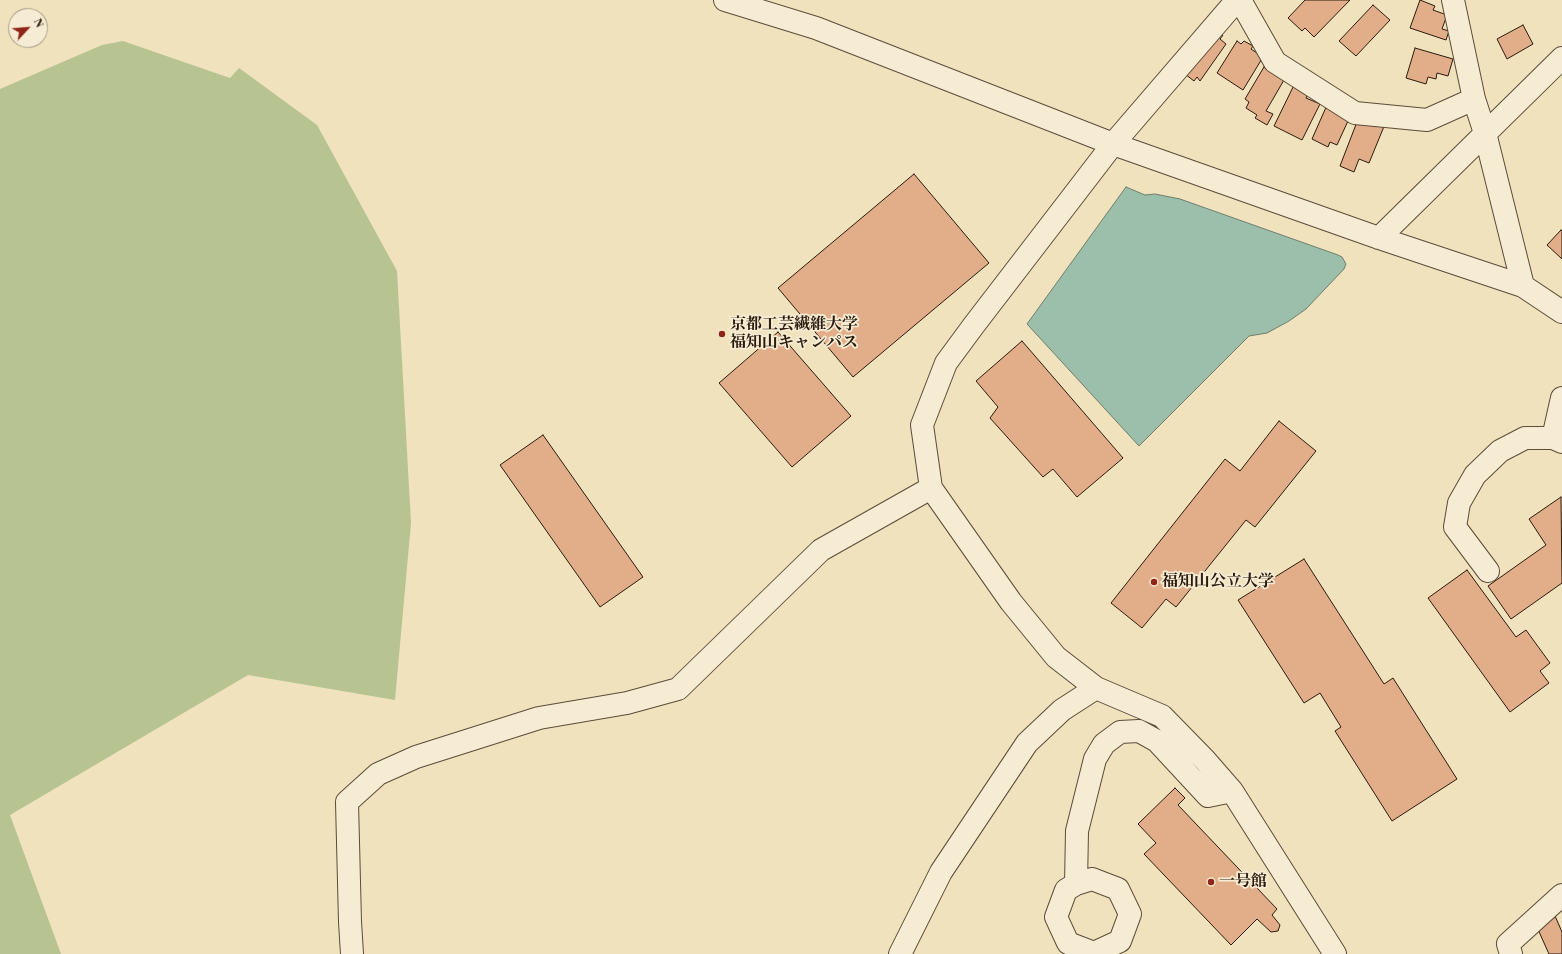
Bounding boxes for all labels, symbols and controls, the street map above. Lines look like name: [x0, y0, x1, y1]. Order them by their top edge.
north arrow: [8, 8, 48, 48]
text: N: [30, 16, 46, 30]
place label: 京都工芸繊維大学 福知山キャンパス: [730, 315, 858, 353]
marker: 京都工芸繊維大学 福知山キャンパス: [717, 329, 727, 339]
place label: 福知山公立大学: [1162, 572, 1274, 592]
marker: 福知山公立大学: [1149, 577, 1159, 587]
place label: 一号館: [1219, 872, 1267, 892]
marker: 一号館: [1206, 877, 1216, 887]

